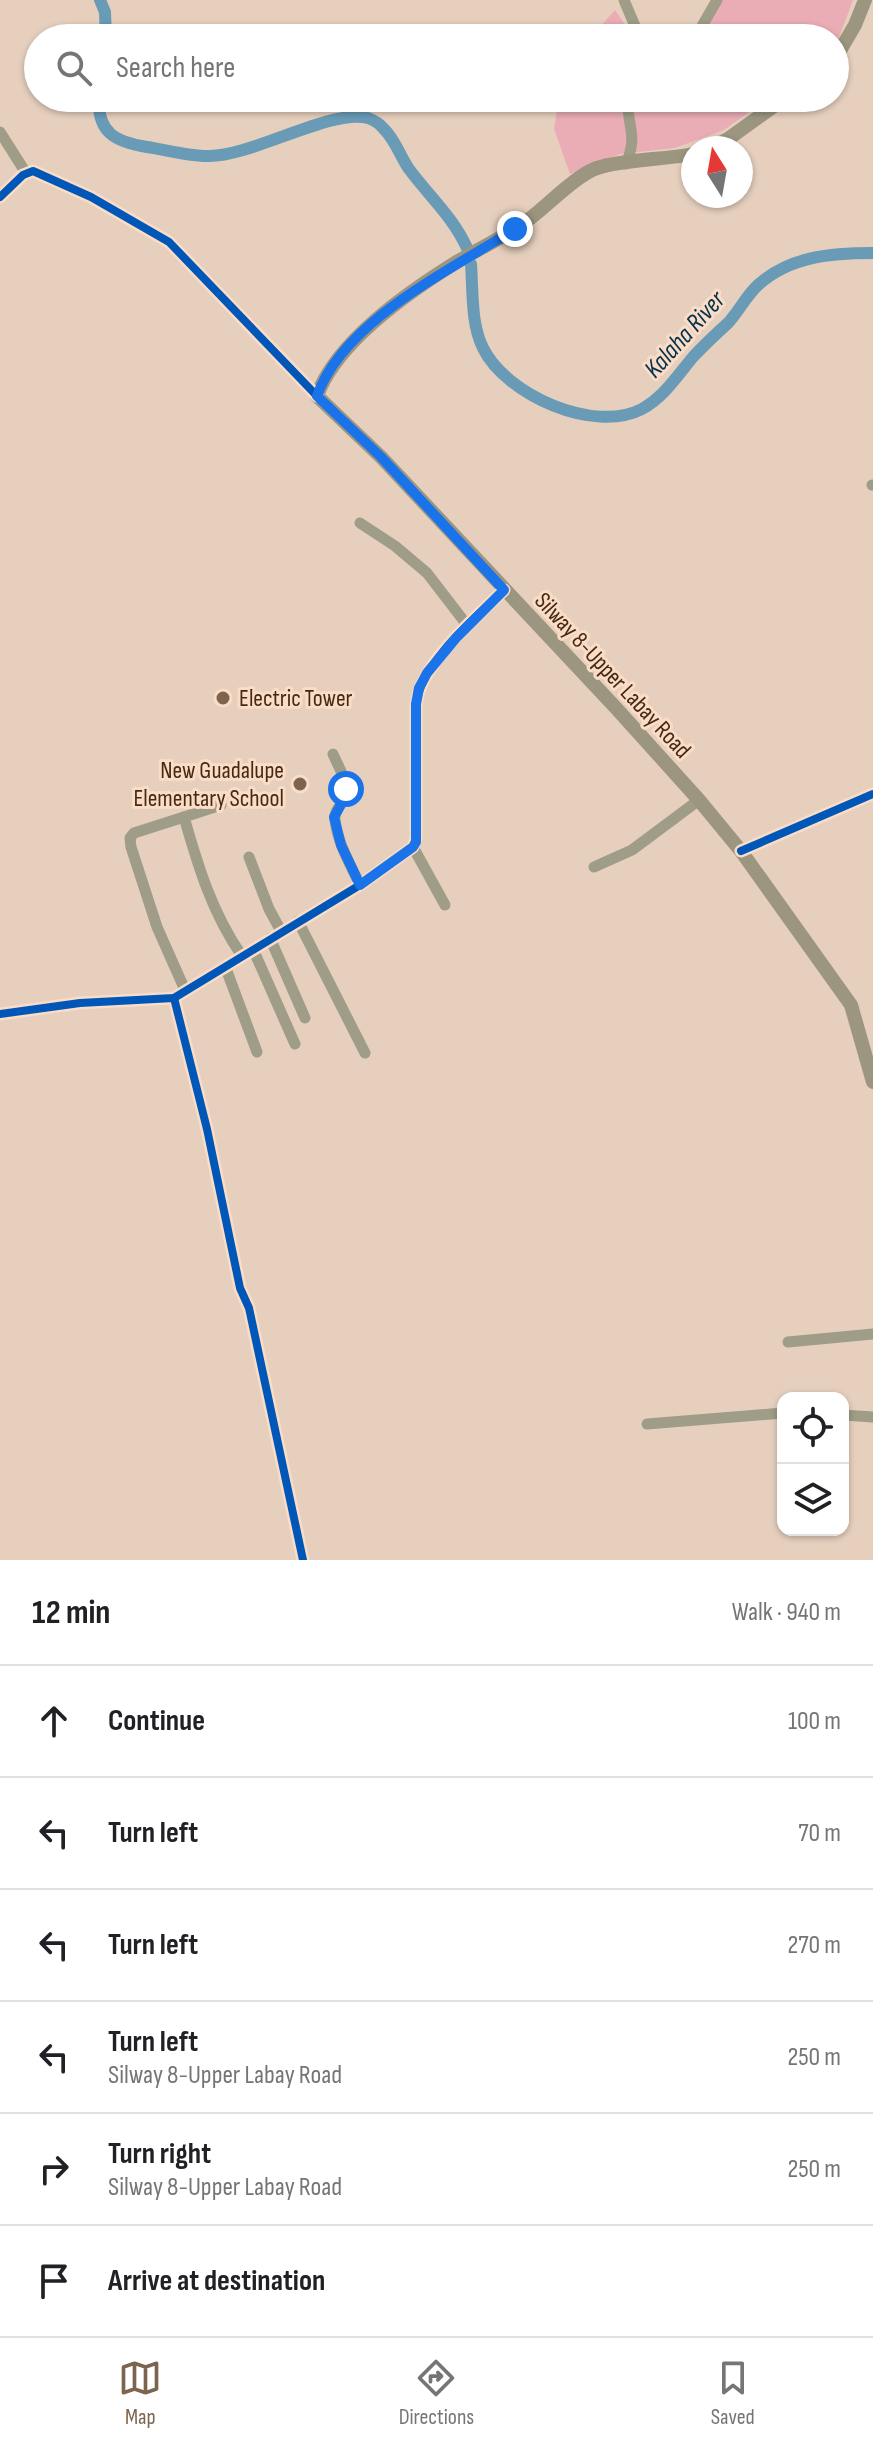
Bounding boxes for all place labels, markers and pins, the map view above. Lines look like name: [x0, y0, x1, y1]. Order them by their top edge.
place label: Electric Tower: [239, 684, 353, 713]
marker: Electric Tower: [214, 689, 232, 707]
place label: New Guadalupe Elementary School: [133, 756, 284, 813]
marker: New Guadalupe Elementary School: [291, 775, 309, 793]

